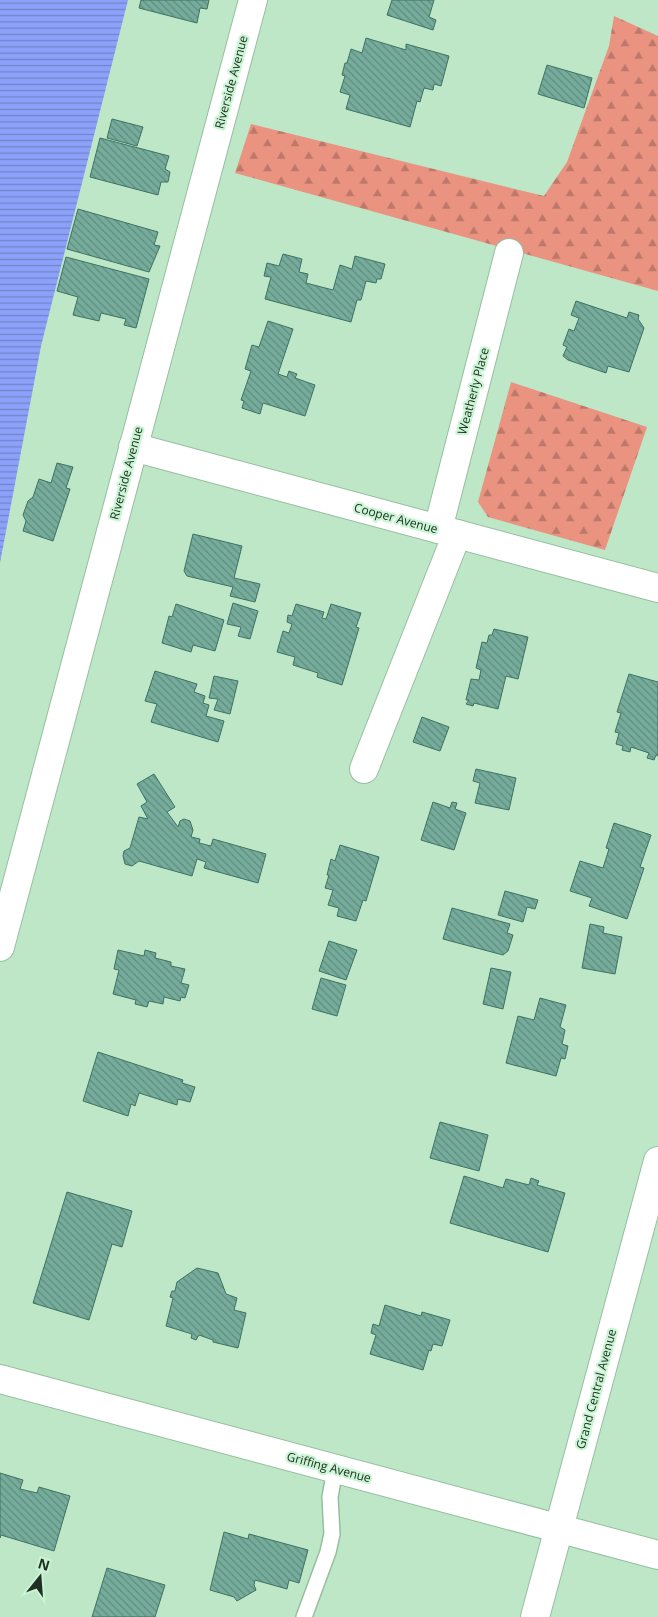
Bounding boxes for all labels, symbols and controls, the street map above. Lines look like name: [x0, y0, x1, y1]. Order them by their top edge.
street label: Riverside Avenue: [210, 33, 252, 130]
street label: Weatherly Place: [453, 345, 493, 436]
street label: Riverside Avenue: [105, 424, 147, 521]
street label: Cooper Avenue: [352, 499, 440, 537]
street label: Grand Central Avenue: [572, 1327, 620, 1451]
street label: Griffing Avenue: [285, 1448, 373, 1486]
north arrow: [15, 1552, 65, 1602]
text: N: [36, 1553, 52, 1575]

